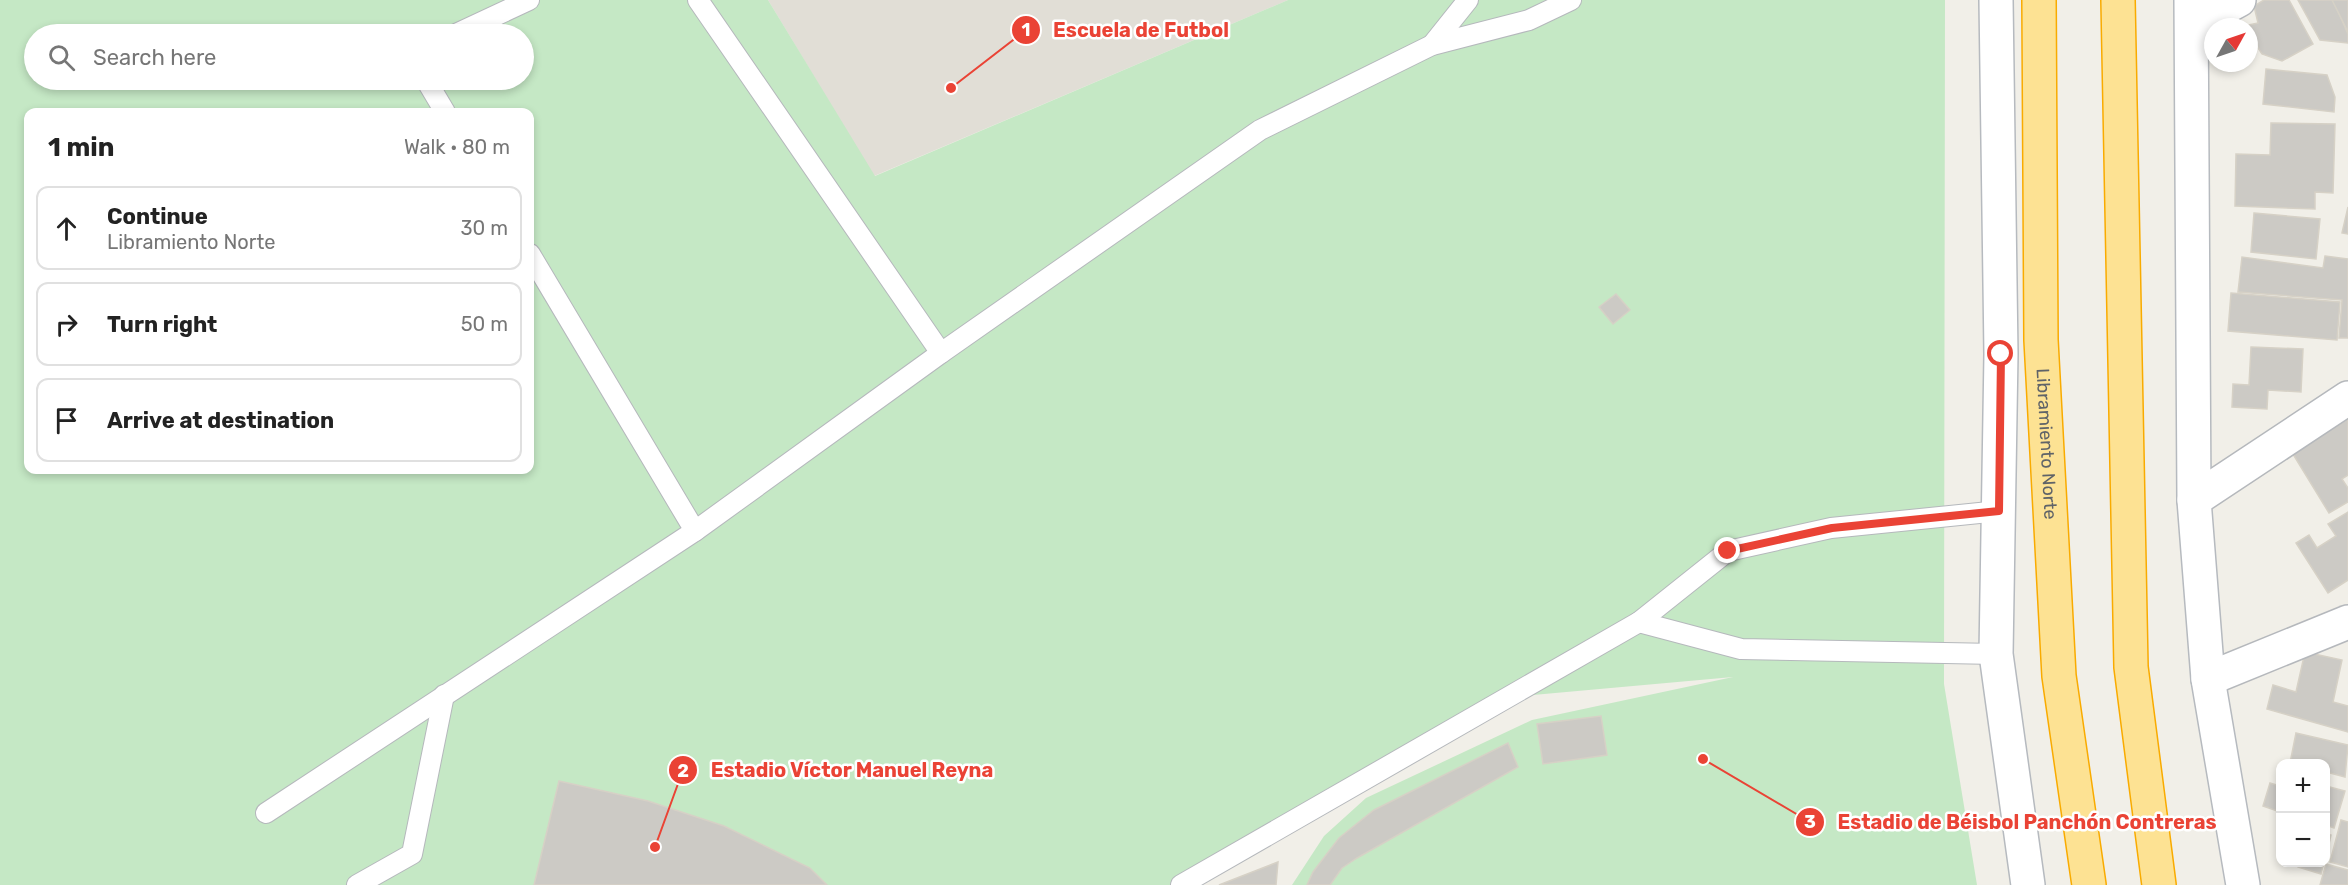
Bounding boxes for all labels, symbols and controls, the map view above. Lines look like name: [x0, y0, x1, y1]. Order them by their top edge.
callout: Escuela de Futbol: [1011, 11, 1241, 49]
text: Escuela de Futbol: [1053, 18, 1229, 42]
north arrow: [2204, 18, 2258, 72]
text: 1: [1022, 19, 1030, 41]
search box: [24, 24, 534, 90]
icon: search: [45, 41, 78, 74]
text: Search here: [93, 44, 216, 71]
text: 1 min: [48, 132, 114, 163]
text: Walk · 80 m: [404, 135, 510, 159]
text: Continue: [107, 203, 208, 230]
icon: ahead: [50, 212, 83, 245]
text: 30 m: [461, 216, 508, 240]
text: Libramiento Norte: [107, 230, 275, 254]
icon: right: [50, 308, 83, 341]
text: Turn right: [107, 311, 217, 338]
text: 50 m: [461, 312, 508, 336]
route start: [1987, 340, 2013, 366]
street label: Libramiento Norte: [2032, 367, 2062, 520]
icon: arrive: [50, 404, 83, 437]
text: Arrive at destination: [107, 407, 334, 434]
route end: [1714, 537, 1740, 563]
callout: Estadio Víctor Manuel Reyna: [668, 751, 1005, 789]
text: Estadio Víctor Manuel Reyna: [711, 758, 993, 782]
map controls: [2276, 759, 2330, 867]
button: +: [2276, 759, 2330, 813]
text: 2: [677, 760, 689, 782]
callout: Estadio de Béisbol Panchón Contreras: [1795, 803, 2229, 841]
text: Estadio de Béisbol Panchón Contreras: [1837, 810, 2217, 834]
text: 3: [1804, 811, 1816, 833]
button: −: [2276, 813, 2330, 867]

